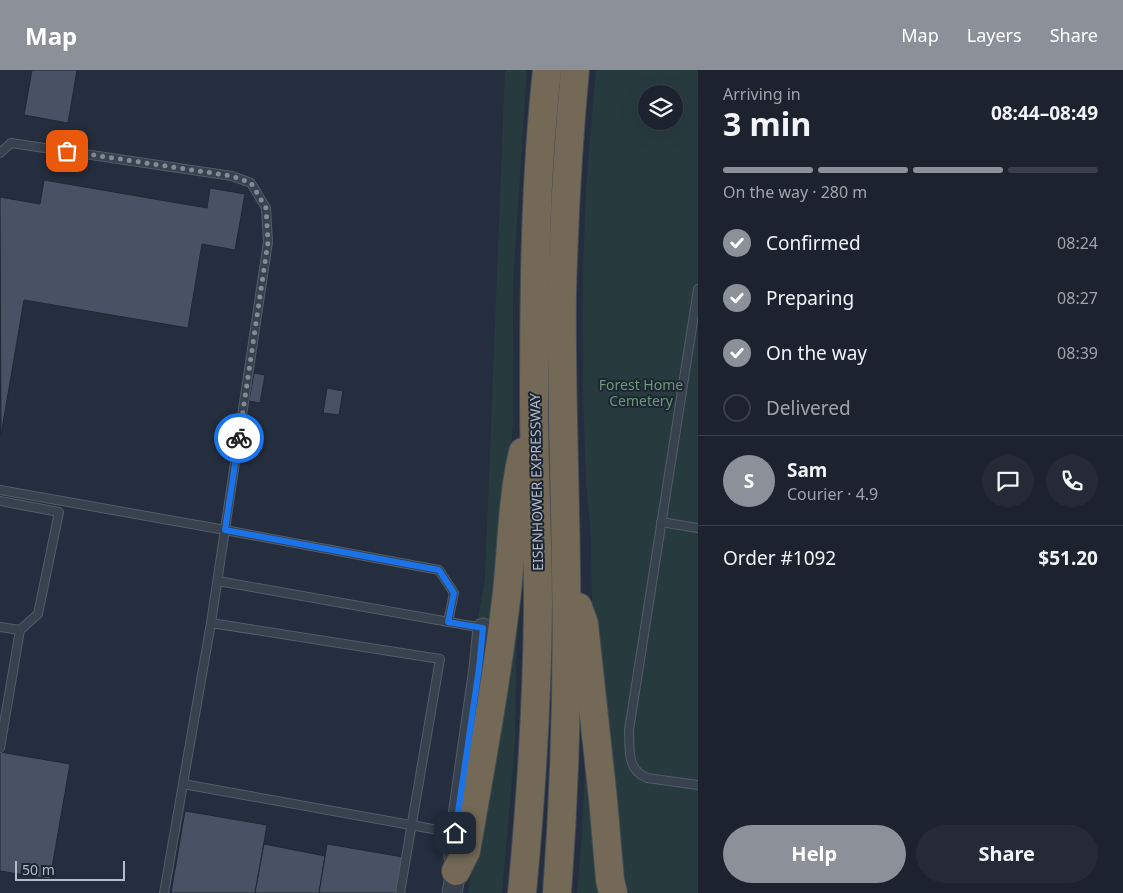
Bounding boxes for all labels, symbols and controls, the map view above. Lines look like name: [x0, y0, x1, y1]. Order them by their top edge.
text: Map: [25, 19, 77, 52]
text: Map: [901, 23, 939, 47]
text: Layers: [967, 23, 1022, 47]
text: Share: [1050, 23, 1098, 47]
text: Arriving in: [723, 83, 801, 105]
map controls: [638, 85, 683, 130]
button: layers: [638, 85, 683, 130]
text: 08:44–08:49: [991, 100, 1098, 126]
text: 3 min: [723, 102, 811, 145]
pin: [46, 130, 88, 172]
icon: bag: [53, 137, 81, 165]
text: On the way · 280 m: [723, 181, 867, 203]
icon: check: [723, 229, 751, 257]
text: Confirmed: [766, 230, 861, 256]
text: 08:24: [1057, 232, 1098, 254]
icon: check: [723, 284, 751, 312]
text: Preparing: [766, 285, 854, 311]
text: 08:27: [1057, 287, 1098, 309]
icon: check: [723, 339, 751, 367]
text: On the way: [766, 340, 867, 366]
text: 08:39: [1057, 342, 1098, 364]
park label: Forest Home Cemetery: [599, 375, 683, 410]
street label: EISENHOWER EXPRESSWAY: [525, 393, 547, 571]
text: Delivered: [766, 395, 851, 421]
courier: [214, 413, 264, 463]
icon: bike: [225, 424, 253, 452]
button: chat: [982, 455, 1034, 507]
button: phone: [1046, 455, 1098, 507]
text: Sam: [787, 457, 827, 483]
text: S: [744, 468, 754, 494]
text: Courier · 4.9: [787, 483, 878, 505]
text: Order #1092: [723, 545, 836, 571]
text: $51.20: [1038, 545, 1098, 571]
pin: [434, 812, 476, 854]
icon: home: [441, 819, 469, 847]
button: Help: [723, 825, 906, 883]
button: Share: [916, 825, 1098, 883]
scale bar: [15, 858, 125, 881]
text: 50 m: [22, 860, 55, 879]

